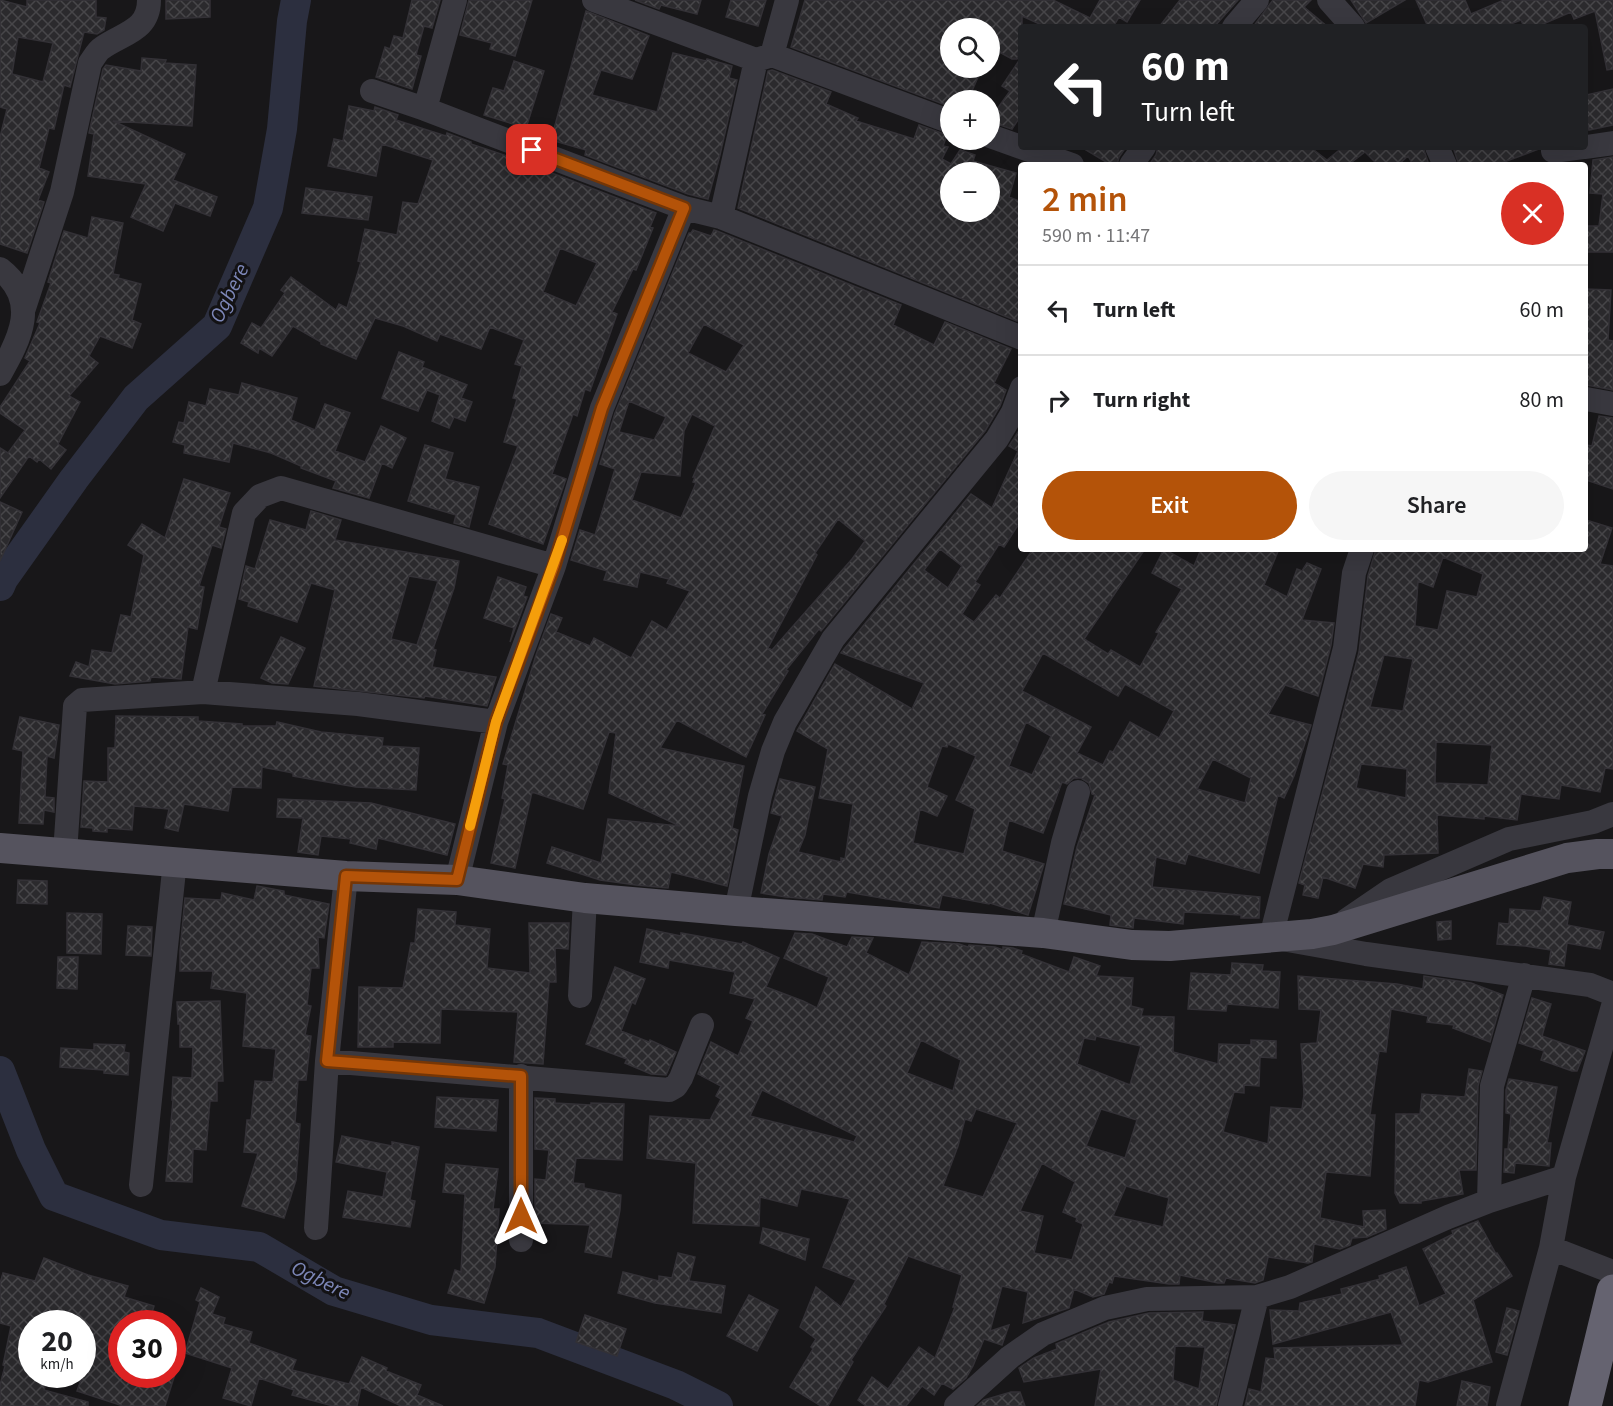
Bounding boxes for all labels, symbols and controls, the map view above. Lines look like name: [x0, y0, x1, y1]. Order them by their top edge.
map controls: [940, 18, 1000, 222]
button: search: [940, 18, 1000, 78]
text: 60 m: [1141, 37, 1230, 97]
icon: left: [1042, 48, 1120, 126]
button: +: [940, 90, 1000, 150]
text: Turn left: [1141, 93, 1235, 132]
pin: [506, 124, 557, 175]
icon: arrive: [515, 133, 548, 166]
button: −: [940, 162, 1000, 222]
text: 2 min: [1042, 174, 1128, 225]
button: close: [1501, 182, 1564, 245]
text: 590 m · 11:47: [1042, 222, 1150, 250]
water label: Ogbere: [202, 258, 256, 328]
icon: left: [1042, 294, 1075, 327]
text: Turn left: [1093, 294, 1175, 326]
text: 60 m: [1519, 294, 1564, 326]
icon: right: [1042, 384, 1075, 417]
text: Turn right: [1093, 384, 1190, 416]
text: 80 m: [1519, 384, 1564, 416]
button: Exit: [1042, 471, 1297, 540]
button: Share: [1309, 471, 1564, 540]
position arrow: [489, 1184, 553, 1248]
water label: Ogbere: [286, 1253, 356, 1307]
speed limit sign: 30: [108, 1310, 186, 1388]
text: 20: [41, 1320, 73, 1363]
text: km/h: [40, 1354, 74, 1375]

